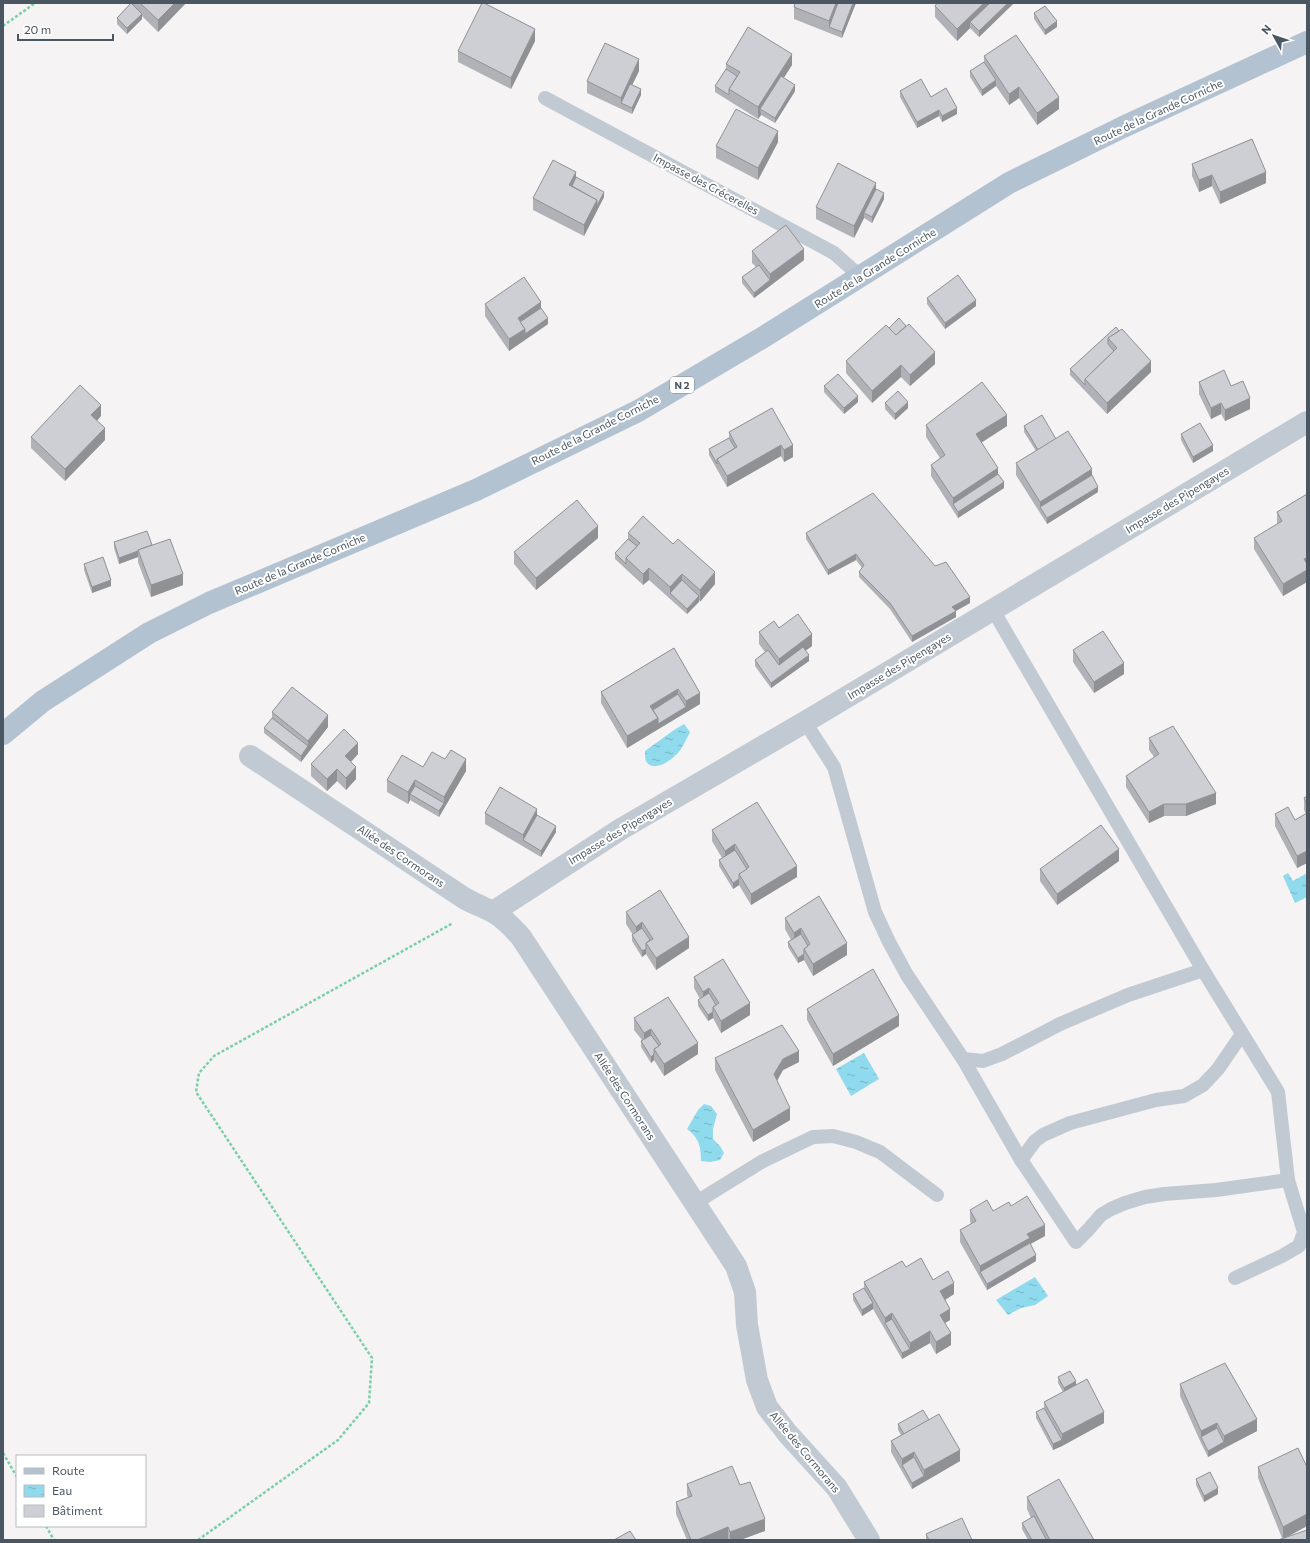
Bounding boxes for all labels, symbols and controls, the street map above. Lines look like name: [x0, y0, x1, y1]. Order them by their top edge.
scale bar: [18, 16, 113, 42]
north arrow: [1254, 16, 1294, 56]
text: 20 m: [24, 22, 51, 36]
text: N: [1258, 22, 1274, 37]
street label: Route de la Grande Corniche: [1091, 76, 1225, 147]
street label: Impasse des Crécerelles: [651, 150, 761, 217]
street label: Route de la Grande Corniche: [812, 225, 938, 310]
road number: N 2: [670, 377, 694, 393]
street label: Route de la Grande Corniche: [529, 392, 661, 467]
street label: Impasse des Pipengayes: [1123, 464, 1231, 536]
street label: Route de la Grande Corniche: [232, 530, 367, 597]
street label: Impasse des Pipengayes: [845, 630, 953, 702]
street label: Impasse des Pipengayes: [566, 795, 674, 867]
street label: Allée des Cormorans: [355, 822, 447, 890]
street label: Allée des Cormorans: [592, 1049, 659, 1142]
street label: Allée des Cormorans: [768, 1408, 843, 1495]
legend: [16, 1455, 146, 1527]
text: Route: [52, 1463, 85, 1477]
text: Eau: [52, 1483, 72, 1497]
text: Bâtiment: [52, 1503, 103, 1517]

